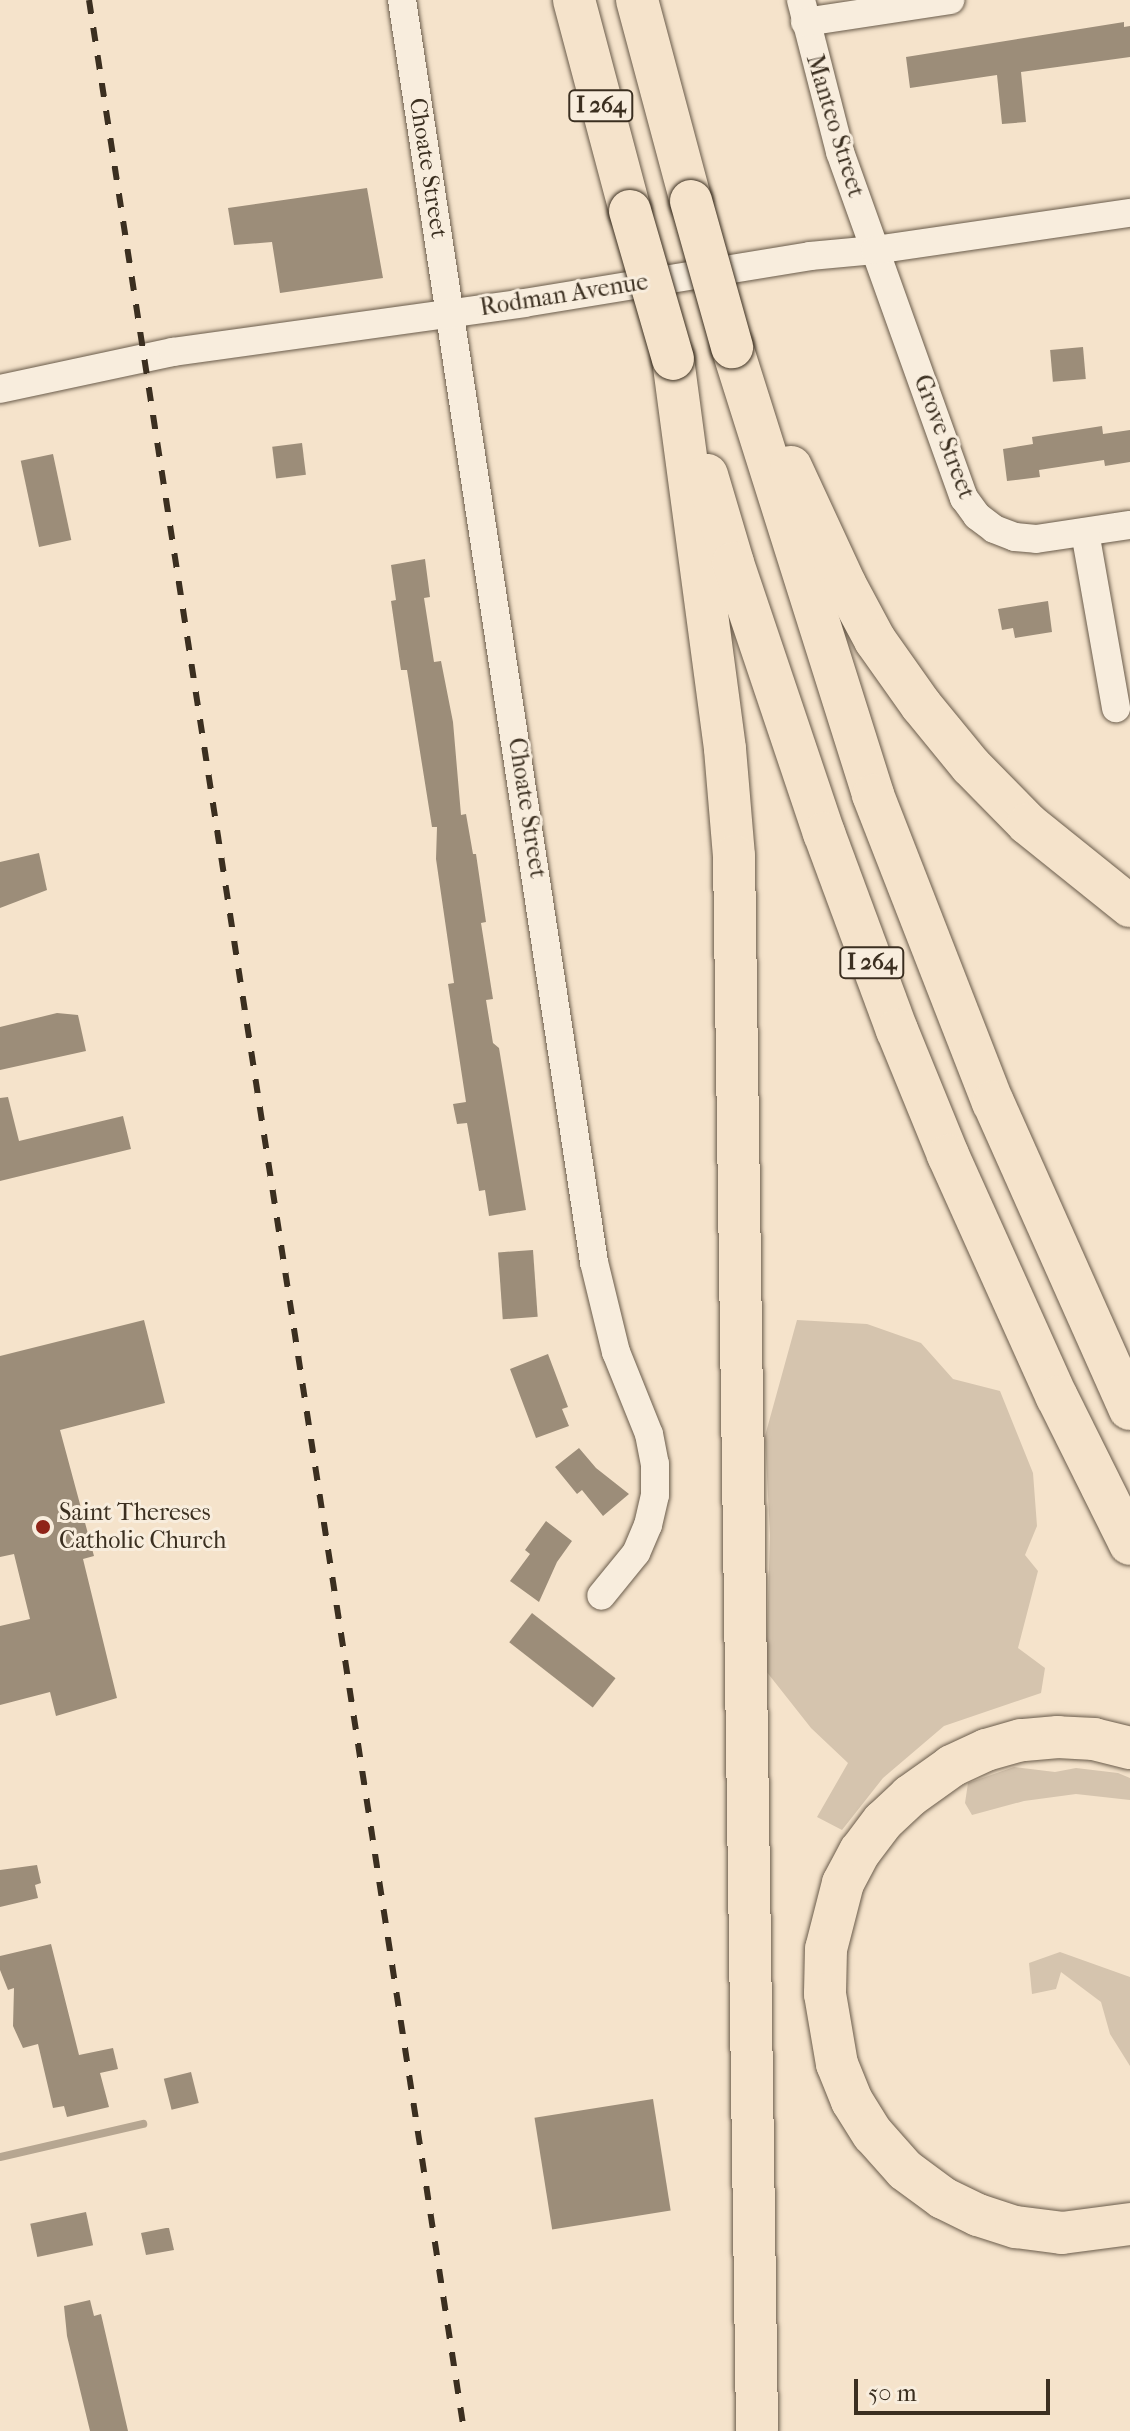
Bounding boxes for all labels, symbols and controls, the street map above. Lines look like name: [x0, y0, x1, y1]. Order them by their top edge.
street label: Manteo Street: [800, 51, 870, 201]
road number: I 264: [567, 88, 635, 124]
street label: Choate Street: [403, 96, 453, 240]
street label: Rodman Avenue: [478, 267, 650, 323]
street label: Grove Street: [907, 371, 981, 503]
street label: Choate Street: [502, 736, 552, 880]
road number: I 264: [838, 945, 906, 981]
place label: Saint Thereses Catholic Church: [59, 1499, 226, 1555]
marker: Saint Thereses Catholic Church: [34, 1518, 52, 1536]
scale bar: [858, 2363, 1054, 2413]
text: 50 m: [868, 2379, 917, 2407]

